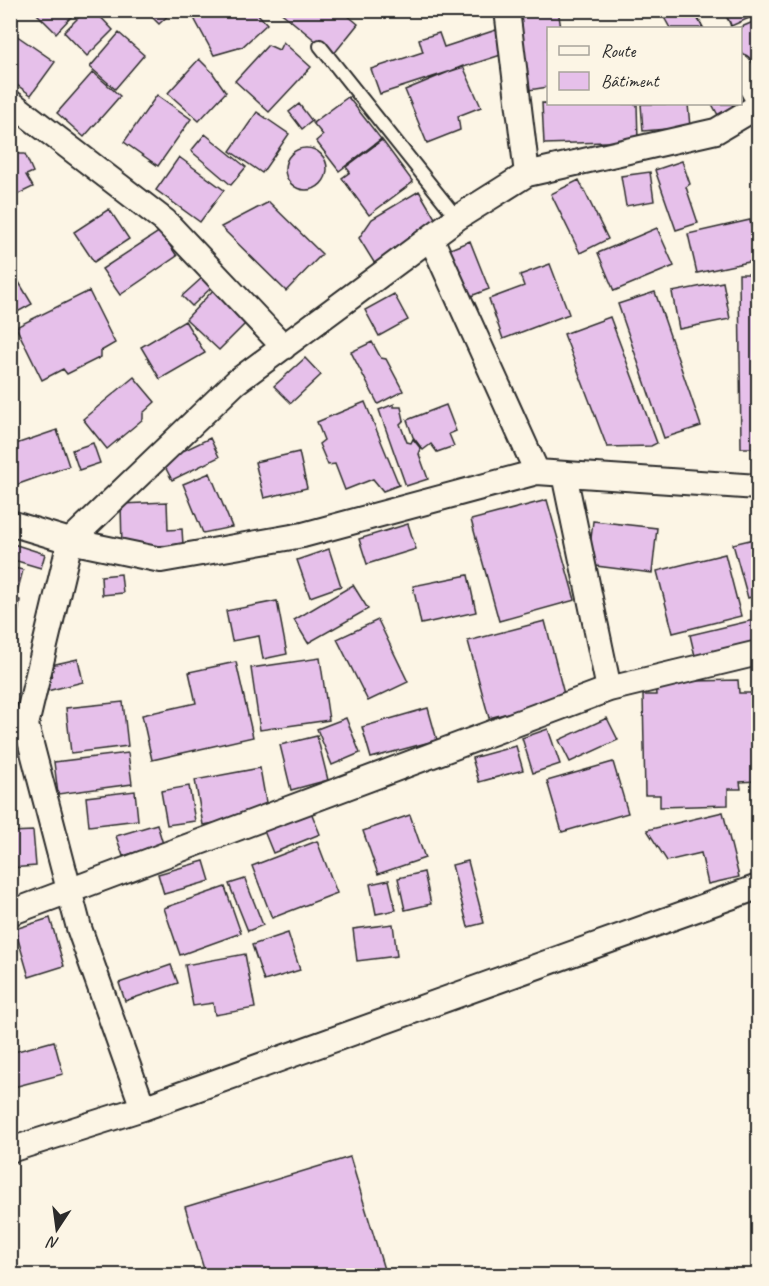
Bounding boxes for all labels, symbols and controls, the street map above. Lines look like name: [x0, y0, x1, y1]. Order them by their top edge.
legend: [547, 27, 742, 105]
text: Route: [601, 40, 636, 62]
text: Bâtiment: [601, 70, 661, 92]
north arrow: [27, 1199, 87, 1259]
text: N: [44, 1231, 61, 1253]

